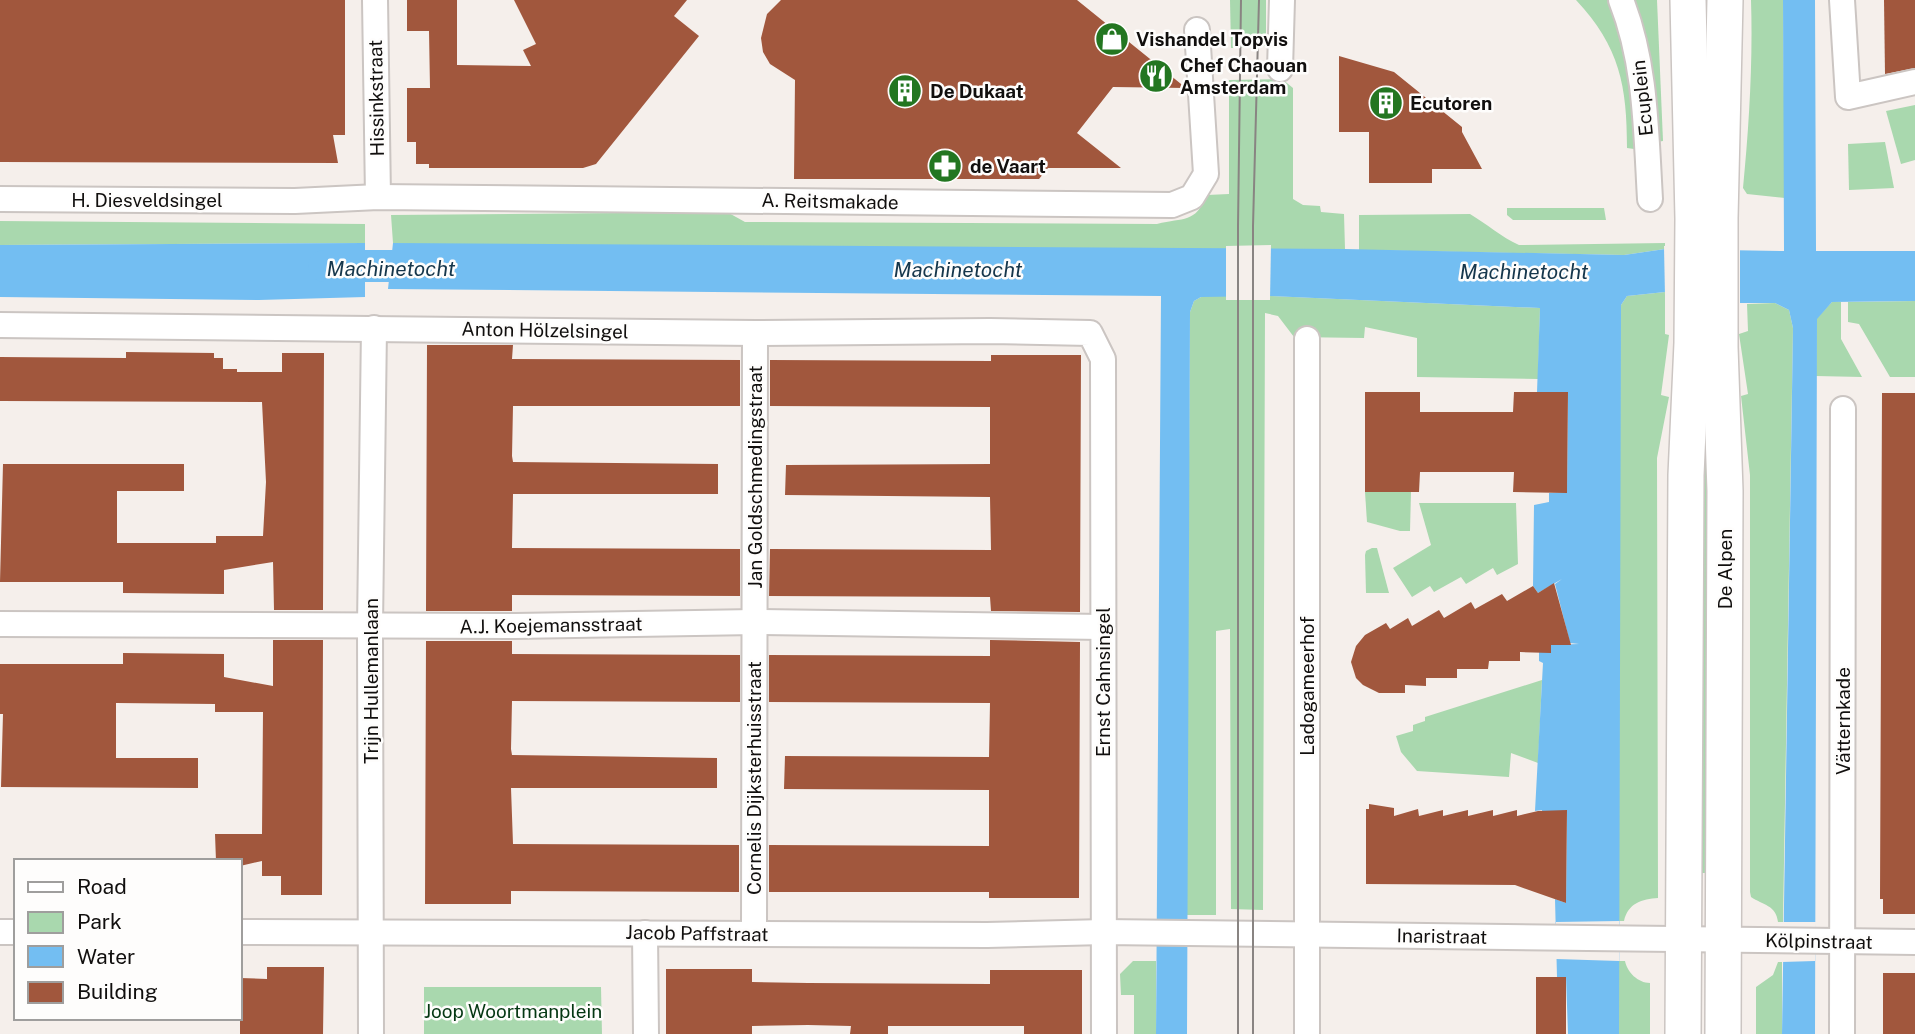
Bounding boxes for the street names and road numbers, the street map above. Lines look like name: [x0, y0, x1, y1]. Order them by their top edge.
street label: Hissinkstraat: [364, 40, 388, 156]
street label: Ecuplein: [1627, 59, 1657, 137]
street label: H. Diesveldsingel: [71, 189, 223, 211]
street label: A. Reitsmakade: [761, 189, 899, 213]
street label: Anton Hölzelsingel: [461, 318, 629, 342]
street label: Jan Goldschmedingstraat: [744, 365, 766, 589]
street label: De Alpen: [1714, 529, 1736, 609]
street label: Trijn Hullemanlaan: [360, 598, 382, 764]
street label: Ernst Cahnsingel: [1092, 607, 1114, 757]
street label: A.J. Koejemansstraat: [459, 612, 643, 638]
street label: Ladogameerhof: [1296, 616, 1318, 756]
street label: Cornelis Dijksterhuisstraat: [743, 661, 765, 895]
street label: Vätternkade: [1832, 667, 1854, 775]
street label: Jacob Paffstraat: [625, 921, 769, 945]
street label: Inaristraat: [1396, 924, 1488, 948]
street label: Kölpinstraat: [1765, 929, 1873, 953]

